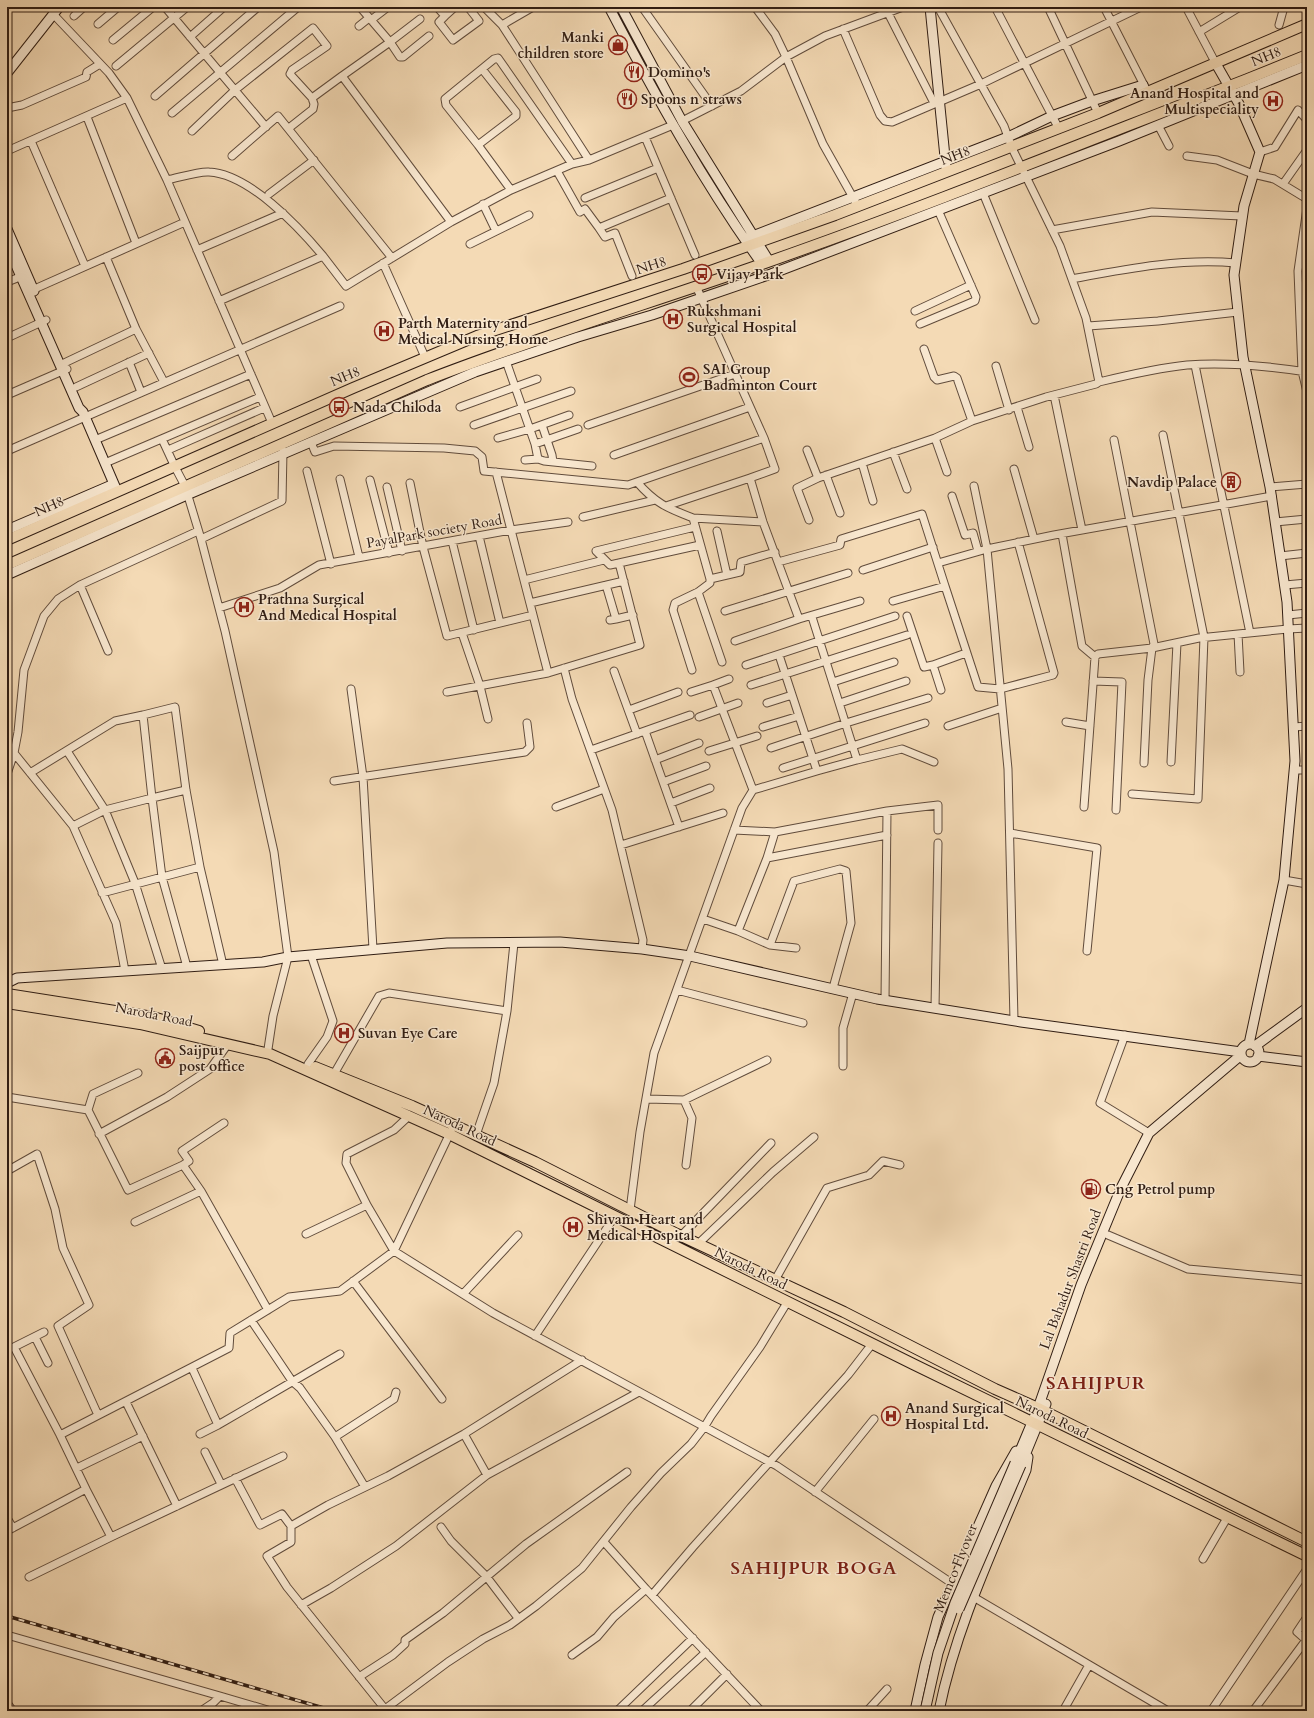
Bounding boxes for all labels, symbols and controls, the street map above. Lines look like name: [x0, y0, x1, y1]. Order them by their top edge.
place label: Manki children store: [517, 28, 605, 63]
shop icon: Manki children store: [607, 34, 629, 56]
street label: NH8: [1248, 42, 1284, 71]
restaurant icon: Domino's: [623, 61, 645, 83]
place label: Domino's: [648, 63, 711, 82]
place label: Anand Hospital and Multispeciality: [1130, 84, 1259, 119]
restaurant icon: Spoons n straws: [616, 88, 638, 110]
place label: Spoons n straws: [641, 90, 742, 109]
hospital icon: Anand Hospital and Multispeciality: [1262, 90, 1284, 112]
street label: NH8: [937, 141, 973, 170]
street label: NH8: [634, 252, 669, 279]
bus stop icon: Vijay Park: [691, 263, 713, 285]
place label: Vijay Park: [716, 265, 784, 284]
place label: Rukshmani Surgical Hospital: [687, 302, 797, 337]
hospital icon: Rukshmani Surgical Hospital: [662, 308, 684, 330]
place label: Parth Maternity and Medical Nursing Home: [398, 314, 549, 349]
hospital icon: Parth Maternity and Medical Nursing Home: [373, 320, 395, 342]
place label: SAI Group Badminton Court: [703, 360, 817, 395]
street label: NH8: [327, 362, 363, 391]
sports icon: SAI Group Badminton Court: [678, 366, 700, 388]
bus stop icon: Nada Chiloda: [328, 396, 350, 418]
place label: Nada Chiloda: [353, 398, 441, 417]
building icon: Navdip Palace: [1220, 471, 1242, 493]
place label: Navdip Palace: [1127, 473, 1217, 492]
street label: NH8: [31, 492, 67, 521]
street label: PayalPark society Road: [365, 510, 504, 553]
place label: Prathna Surgical And Medical Hospital: [258, 590, 397, 625]
hospital icon: Prathna Surgical And Medical Hospital: [233, 596, 255, 618]
street label: Naroda Road: [113, 998, 195, 1031]
hospital icon: Suvan Eye Care: [333, 1022, 355, 1044]
place label: Suvan Eye Care: [358, 1024, 458, 1043]
place label: Saijpur post office: [179, 1041, 245, 1076]
public building icon: Saijpur post office: [154, 1047, 176, 1069]
street label: Naroda Road: [420, 1100, 500, 1151]
fuel station icon: Cng Petrol pump: [1080, 1178, 1102, 1200]
place label: Cng Petrol pump: [1105, 1180, 1215, 1199]
street label: Lal Bahadur Shastri Road: [1035, 1206, 1106, 1352]
place label: Shivam Heart and Medical Hospital: [587, 1210, 703, 1245]
hospital icon: Shivam Heart and Medical Hospital: [562, 1216, 584, 1238]
street label: Naroda Road: [711, 1243, 791, 1294]
district label: SAHIJPUR: [1046, 1371, 1146, 1396]
street label: Naroda Road: [1012, 1392, 1092, 1443]
place label: Anand Surgical Hospital Ltd.: [905, 1399, 1004, 1434]
hospital icon: Anand Surgical Hospital Ltd.: [880, 1405, 902, 1427]
street label: Memco Flyover: [929, 1520, 982, 1615]
district label: SAHIJPUR BOGA: [730, 1556, 898, 1581]

